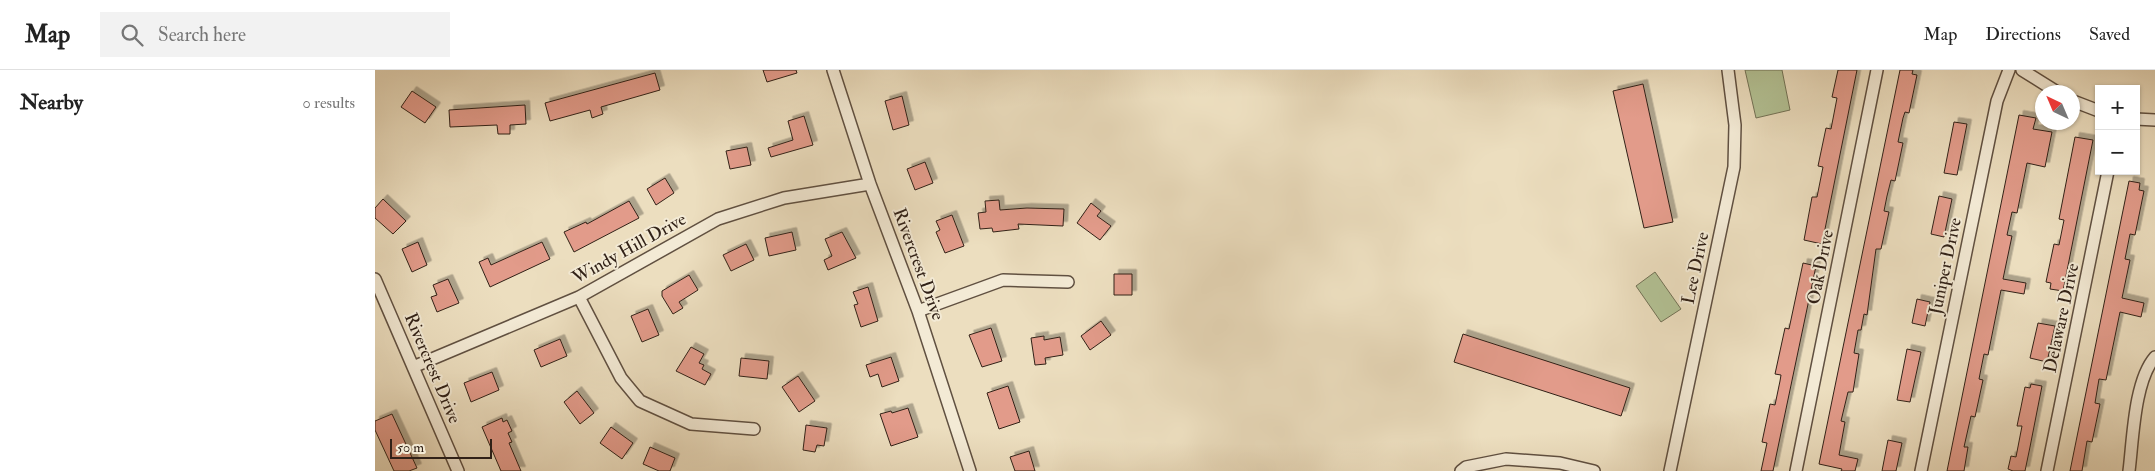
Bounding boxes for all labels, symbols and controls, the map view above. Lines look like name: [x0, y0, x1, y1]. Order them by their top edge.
search box: [100, 12, 450, 57]
text: Map: [25, 19, 70, 50]
icon: search: [118, 21, 146, 49]
text: Search here: [158, 23, 246, 47]
text: Map: [1924, 23, 1957, 46]
text: Directions: [1985, 23, 2061, 46]
text: Saved: [2089, 23, 2130, 46]
north arrow: [2035, 85, 2080, 130]
map controls: [2095, 85, 2140, 175]
button: +: [2095, 85, 2140, 130]
text: Nearby: [20, 89, 83, 116]
text: 0 results: [302, 93, 355, 113]
button: −: [2095, 130, 2140, 175]
street label: Rivercrest Drive: [888, 205, 950, 324]
street label: Windy Hill Drive: [567, 207, 691, 290]
street label: Juniper Drive: [1924, 215, 1967, 318]
street label: Oak Drive: [1802, 227, 1839, 306]
street label: Lee Drive: [1677, 230, 1714, 306]
street label: Delaware Drive: [2039, 261, 2084, 375]
street label: Rivercrest Drive: [399, 309, 466, 427]
scale bar: [390, 436, 493, 459]
text: 50 m: [397, 439, 424, 456]

